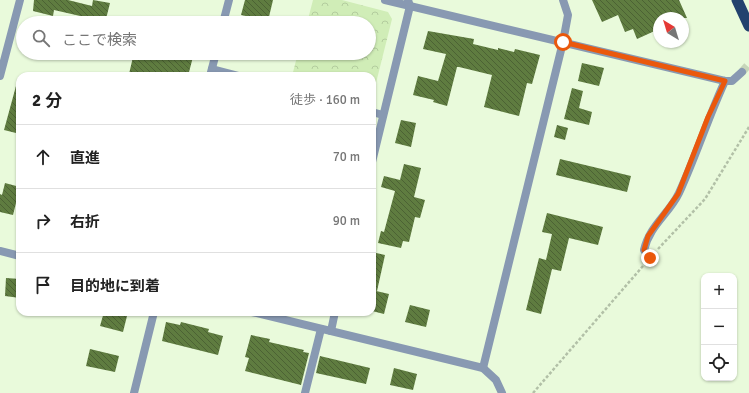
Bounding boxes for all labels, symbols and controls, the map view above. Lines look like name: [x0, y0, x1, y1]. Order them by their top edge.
north arrow: [653, 12, 689, 48]
search box: [16, 16, 376, 60]
icon: search: [30, 27, 52, 49]
text: ここで検索: [62, 31, 137, 49]
route start: [554, 33, 572, 51]
text: 2 分: [32, 90, 62, 111]
text: 徒歩 · 160 m: [290, 92, 360, 108]
icon: ahead: [32, 146, 54, 168]
text: 直進: [70, 149, 100, 167]
text: 70 m: [333, 149, 360, 165]
icon: right: [32, 210, 54, 232]
text: 右折: [70, 213, 100, 231]
text: 90 m: [333, 213, 360, 229]
route end: [641, 249, 659, 267]
map controls: [701, 273, 737, 381]
button: +: [701, 273, 737, 309]
icon: arrive: [32, 274, 54, 296]
text: 目的地に到着: [70, 277, 160, 295]
button: −: [701, 309, 737, 345]
button: locate: [701, 345, 737, 381]

